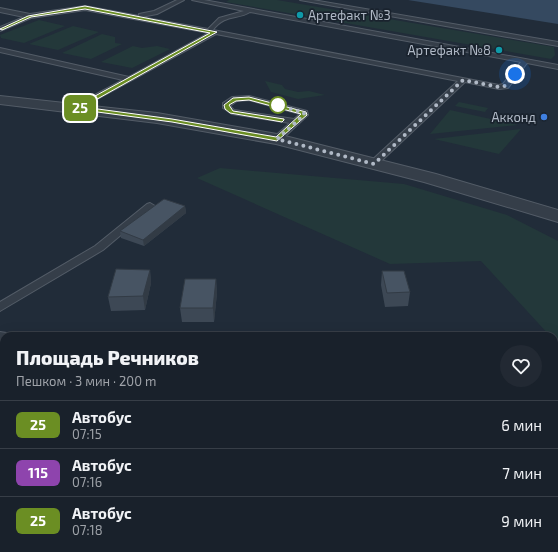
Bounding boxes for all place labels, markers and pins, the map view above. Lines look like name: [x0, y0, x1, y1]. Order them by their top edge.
place label: Артефакт №3: [308, 7, 391, 23]
marker: Артефакт №3: [295, 10, 305, 20]
place label: Артефакт №8: [408, 42, 491, 58]
marker: Артефакт №8: [494, 45, 504, 55]
unlabelled marker: [269, 96, 287, 114]
place label: Акконд: [491, 109, 536, 125]
marker: Акконд: [539, 112, 549, 122]

